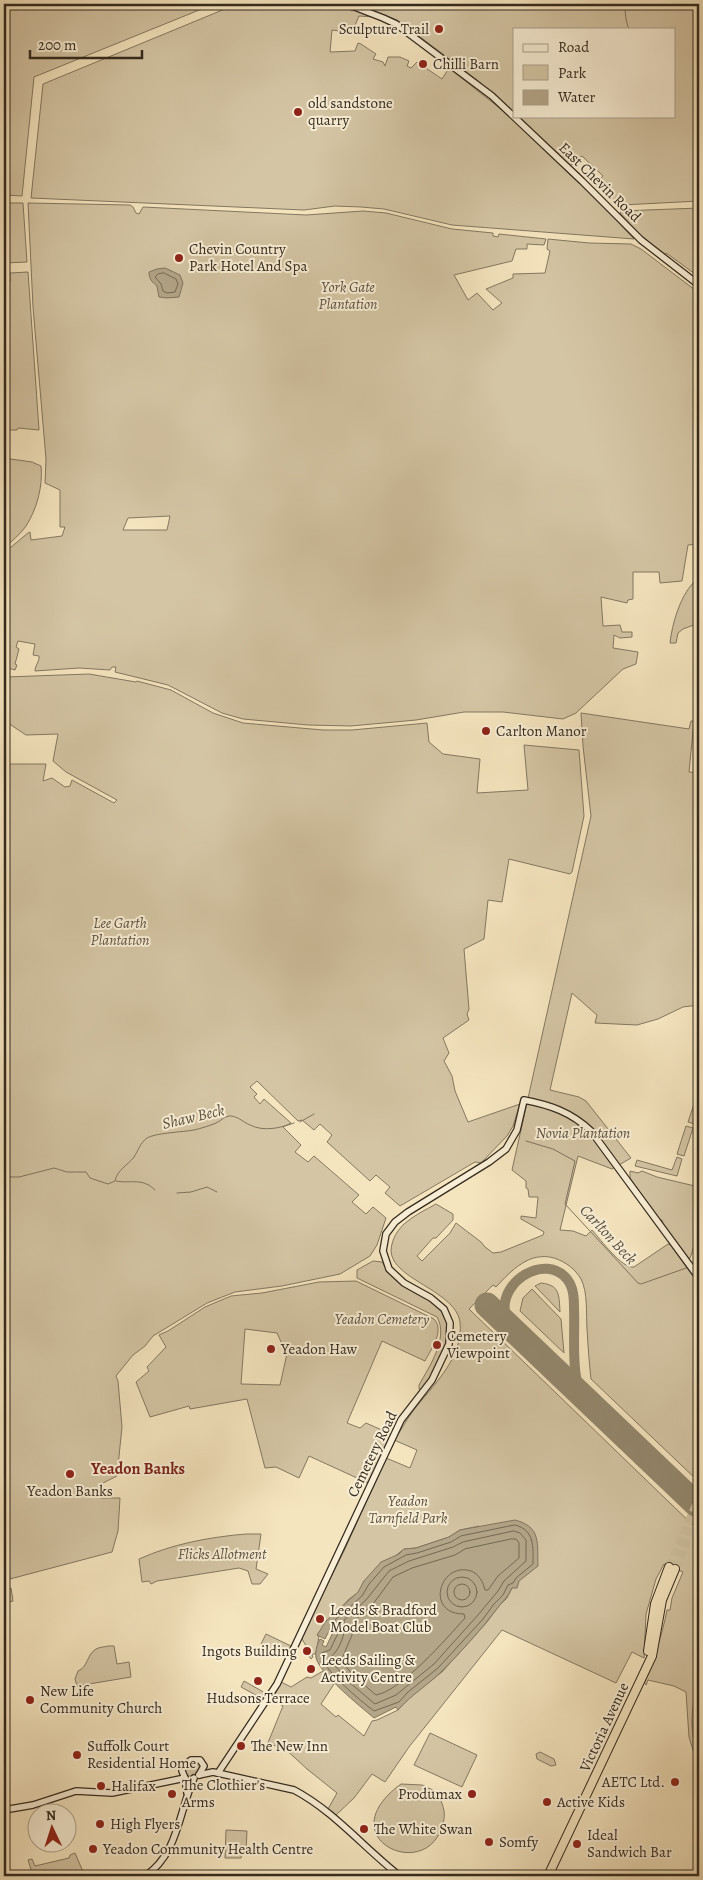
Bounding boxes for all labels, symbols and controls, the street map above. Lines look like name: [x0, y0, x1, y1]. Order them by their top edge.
place label: Sculpture Trail: [339, 19, 429, 39]
marker: Sculpture Trail: [433, 23, 445, 35]
scale bar: [30, 28, 142, 60]
legend: [513, 28, 676, 118]
text: 200 m: [38, 35, 77, 55]
text: Road: [558, 37, 590, 57]
place label: Chilli Barn: [433, 54, 499, 74]
marker: Chilli Barn: [417, 58, 429, 70]
text: Park: [558, 63, 587, 83]
text: Water: [557, 87, 595, 107]
place label: old sandstone quarry: [308, 93, 393, 130]
marker: old sandstone quarry: [292, 106, 304, 118]
street label: East Chevin Road: [555, 138, 646, 227]
place label: Chevin Country Park Hotel And Spa: [189, 239, 307, 276]
marker: Chevin Country Park Hotel And Spa: [173, 252, 185, 264]
park label: York Gate Plantation: [319, 277, 377, 314]
place label: Carlton Manor: [496, 721, 587, 741]
marker: Carlton Manor: [480, 725, 492, 737]
park label: Lee Garth Plantation: [91, 913, 149, 950]
water label: Shaw Beck: [160, 1099, 227, 1135]
park label: Novia Plantation: [536, 1123, 630, 1143]
water label: Carlton Beck: [575, 1200, 642, 1270]
park label: Yeadon Cemetery: [335, 1309, 430, 1329]
place label: Cemetery Viewpoint: [446, 1326, 510, 1363]
place label: Yeadon Haw: [280, 1339, 358, 1359]
marker: Cemetery Viewpoint: [431, 1339, 443, 1351]
marker: Yeadon Haw: [265, 1343, 277, 1355]
street label: Cemetery Road: [343, 1407, 402, 1500]
district label: Yeadon Banks: [90, 1458, 185, 1480]
marker: Yeadon Banks: [64, 1468, 76, 1480]
place label: Yeadon Banks: [26, 1481, 113, 1501]
park label: Yeadon Tarnfield Park: [369, 1491, 448, 1528]
park label: Flicks Allotment: [178, 1544, 267, 1564]
place label: Leeds & Bradford Model Boat Club: [330, 1600, 438, 1637]
marker: Leeds & Bradford Model Boat Club: [314, 1613, 326, 1625]
place label: Ingots Building: [202, 1641, 297, 1661]
marker: Ingots Building: [301, 1645, 313, 1657]
place label: Leeds Sailing & Activity Centre: [320, 1650, 416, 1687]
marker: Leeds Sailing & Activity Centre: [305, 1663, 317, 1675]
marker: Hudsons Terrace: [252, 1675, 264, 1687]
street label: Victoria Avenue: [574, 1679, 634, 1776]
place label: New Life Community Church: [40, 1681, 162, 1718]
place label: Hudsons Terrace: [206, 1688, 310, 1708]
marker: New Life Community Church: [24, 1694, 36, 1706]
place label: Suffolk Court Residential Home: [87, 1736, 196, 1773]
place label: The New Inn: [251, 1736, 328, 1756]
marker: The New Inn: [235, 1740, 247, 1752]
marker: Suffolk Court Residential Home: [71, 1749, 83, 1761]
place label: AETC Ltd.: [601, 1772, 665, 1792]
place label: The Clothier's Arms: [181, 1775, 265, 1812]
place label: Halifax: [111, 1776, 156, 1796]
marker: AETC Ltd.: [669, 1776, 681, 1788]
marker: Halifax: [95, 1780, 107, 1792]
place label: Produmax: [398, 1784, 462, 1804]
marker: The Clothier's Arms: [166, 1788, 178, 1800]
marker: Produmax: [466, 1788, 478, 1800]
place label: Active Kids: [556, 1792, 625, 1812]
marker: Active Kids: [541, 1796, 553, 1808]
north arrow: [28, 1802, 78, 1852]
text: N: [45, 1806, 57, 1825]
place label: High Flyers: [110, 1814, 180, 1834]
marker: High Flyers: [94, 1818, 106, 1830]
place label: The White Swan: [374, 1819, 472, 1839]
marker: The White Swan: [358, 1823, 370, 1835]
place label: Ideal Sandwich Bar: [587, 1825, 672, 1862]
place label: Somfy: [499, 1832, 539, 1852]
marker: Somfy: [483, 1836, 495, 1848]
marker: Ideal Sandwich Bar: [571, 1838, 583, 1850]
place label: Yeadon Community Health Centre: [102, 1839, 313, 1859]
marker: Yeadon Community Health Centre: [87, 1843, 99, 1855]

